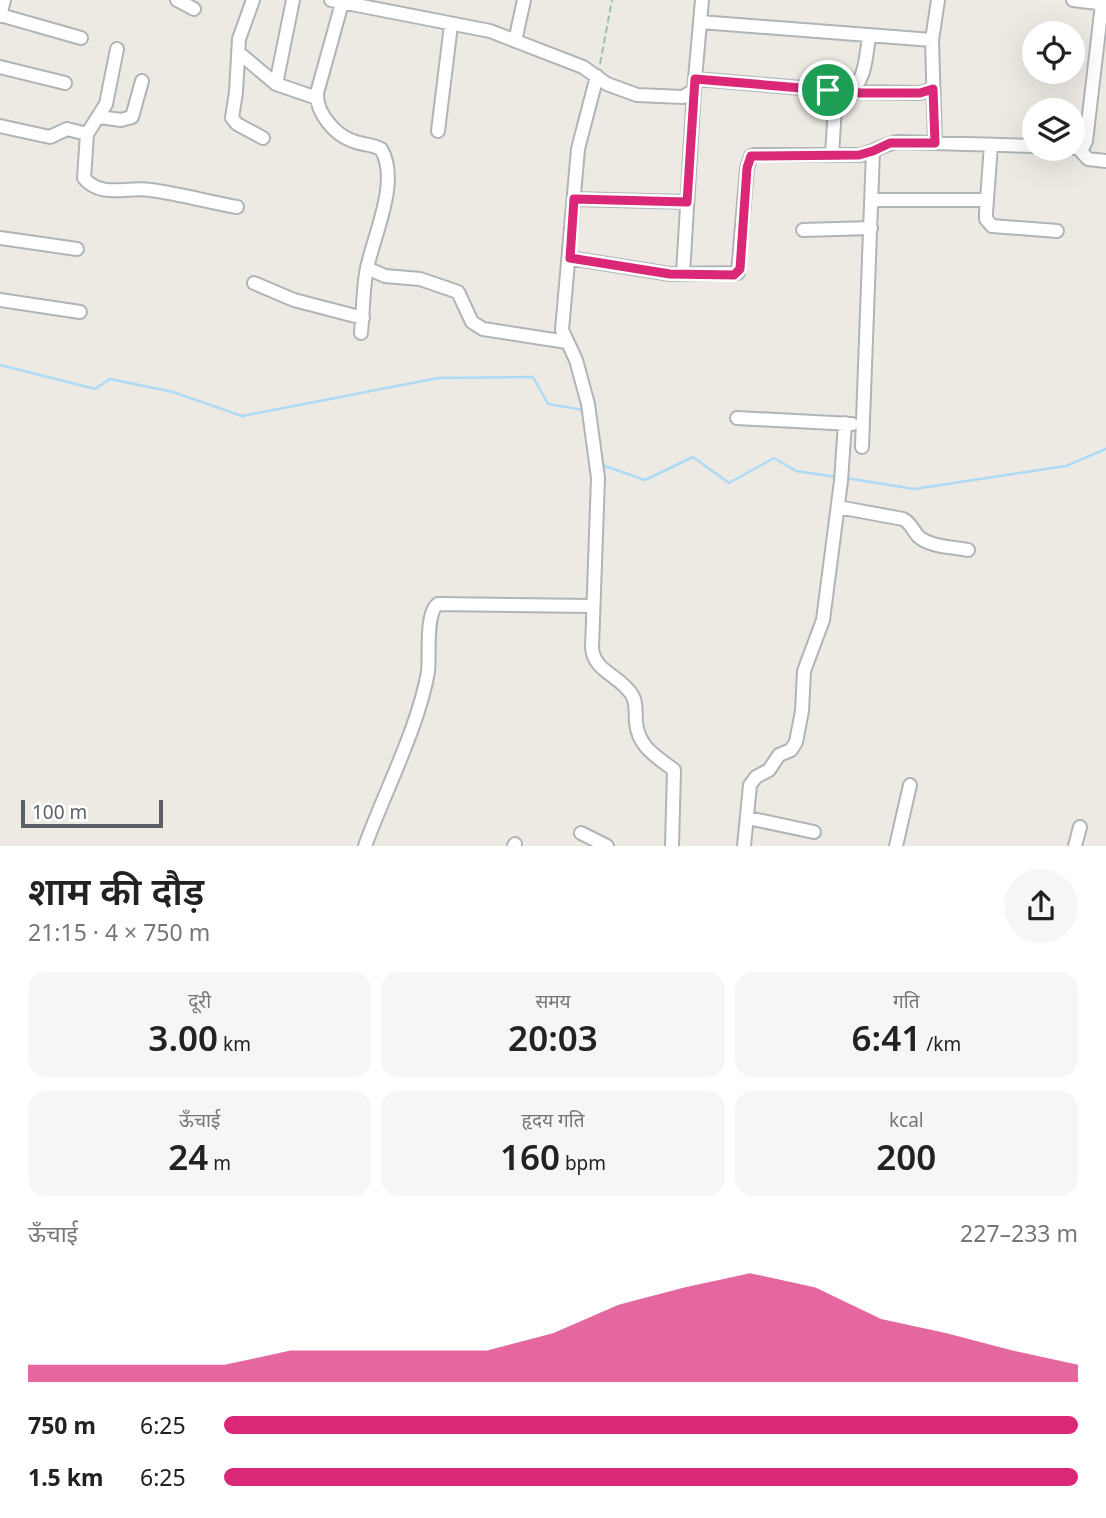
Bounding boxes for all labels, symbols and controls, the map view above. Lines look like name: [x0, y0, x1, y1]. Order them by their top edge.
map controls: [1022, 21, 1085, 161]
button: locate: [1022, 21, 1085, 84]
pin: [798, 60, 858, 120]
icon: arrive: [809, 71, 847, 109]
button: layers: [1022, 98, 1085, 161]
scale bar: [21, 797, 163, 829]
text: 100 m: [32, 799, 87, 825]
text: शाम की दौड़: [28, 864, 204, 916]
button: share: [1004, 869, 1078, 943]
text: 21:15 · 4 × 750 m: [28, 916, 210, 948]
text: दूरी: [188, 988, 211, 1014]
text: समय: [535, 988, 571, 1014]
text: गति: [893, 988, 920, 1014]
text: 3.00: [148, 1014, 218, 1061]
text: 20:03: [508, 1014, 598, 1061]
text: 6:41: [852, 1014, 921, 1061]
text: km: [218, 1031, 251, 1057]
text: /km: [921, 1031, 961, 1057]
text: ऊँचाई: [179, 1107, 220, 1133]
text: हृदय गति: [522, 1107, 584, 1133]
text: kcal: [889, 1107, 924, 1133]
text: 24: [168, 1133, 208, 1180]
text: 160: [500, 1133, 560, 1180]
text: 200: [876, 1133, 936, 1180]
text: m: [208, 1150, 231, 1176]
text: bpm: [560, 1150, 606, 1176]
text: ऊँचाई: [28, 1217, 78, 1249]
text: 227–233 m: [960, 1217, 1078, 1249]
text: 750 m: [28, 1409, 96, 1441]
text: 6:25: [140, 1409, 186, 1441]
text: 1.5 km: [28, 1461, 103, 1493]
text: 6:25: [140, 1461, 186, 1493]

